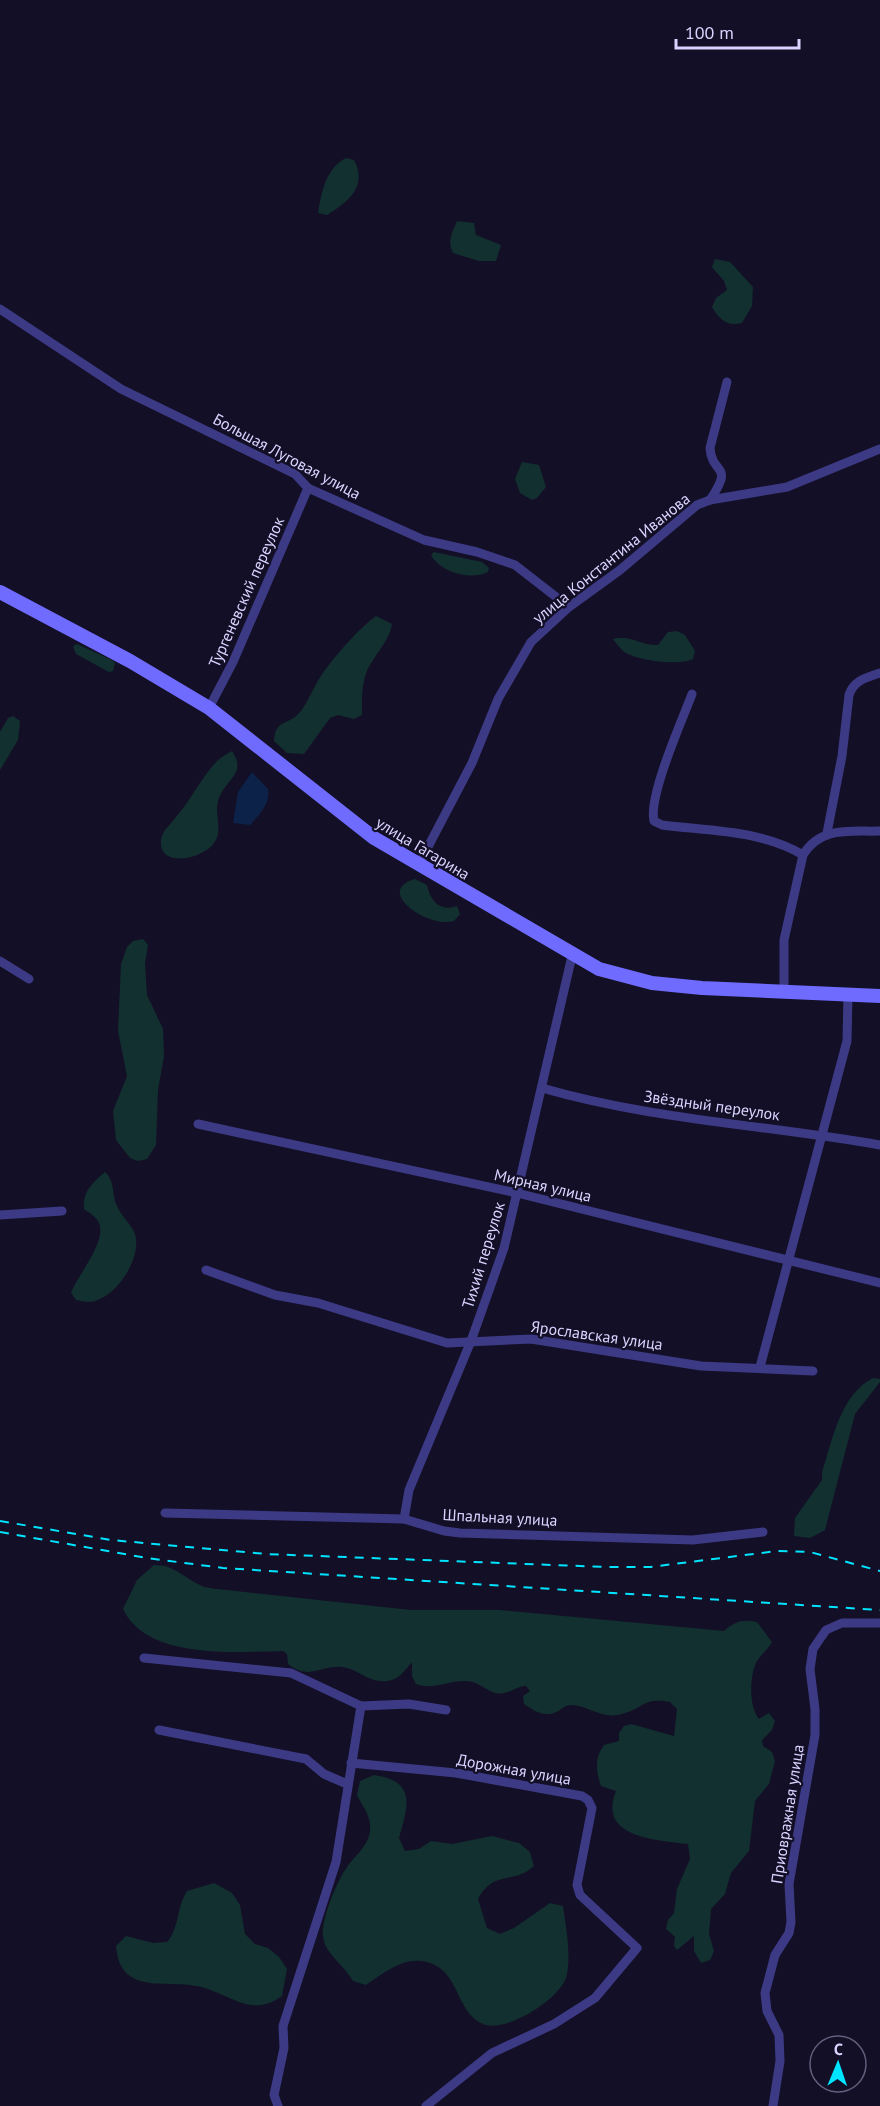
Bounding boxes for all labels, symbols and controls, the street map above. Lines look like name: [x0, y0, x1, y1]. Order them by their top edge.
scale bar: [676, 12, 799, 50]
text: 100 m: [685, 21, 734, 44]
street label: Большая Луговая улица: [210, 409, 364, 503]
street label: улица Константина Иванова: [528, 488, 694, 628]
street label: Тургеневский переулок: [204, 513, 288, 670]
street label: улица Гагарина: [372, 812, 474, 884]
street label: Звёздный переулок: [643, 1086, 782, 1125]
street label: Мирная улица: [492, 1164, 594, 1206]
street label: Тихий переулок: [457, 1199, 509, 1311]
street label: Ярославская улица: [530, 1316, 664, 1354]
street label: Шпальная улица: [442, 1504, 558, 1530]
street label: Приовражная улица: [766, 1743, 808, 1885]
street label: Дорожная улица: [455, 1749, 573, 1789]
north arrow: [808, 2034, 868, 2094]
text: С: [834, 2039, 843, 2059]

